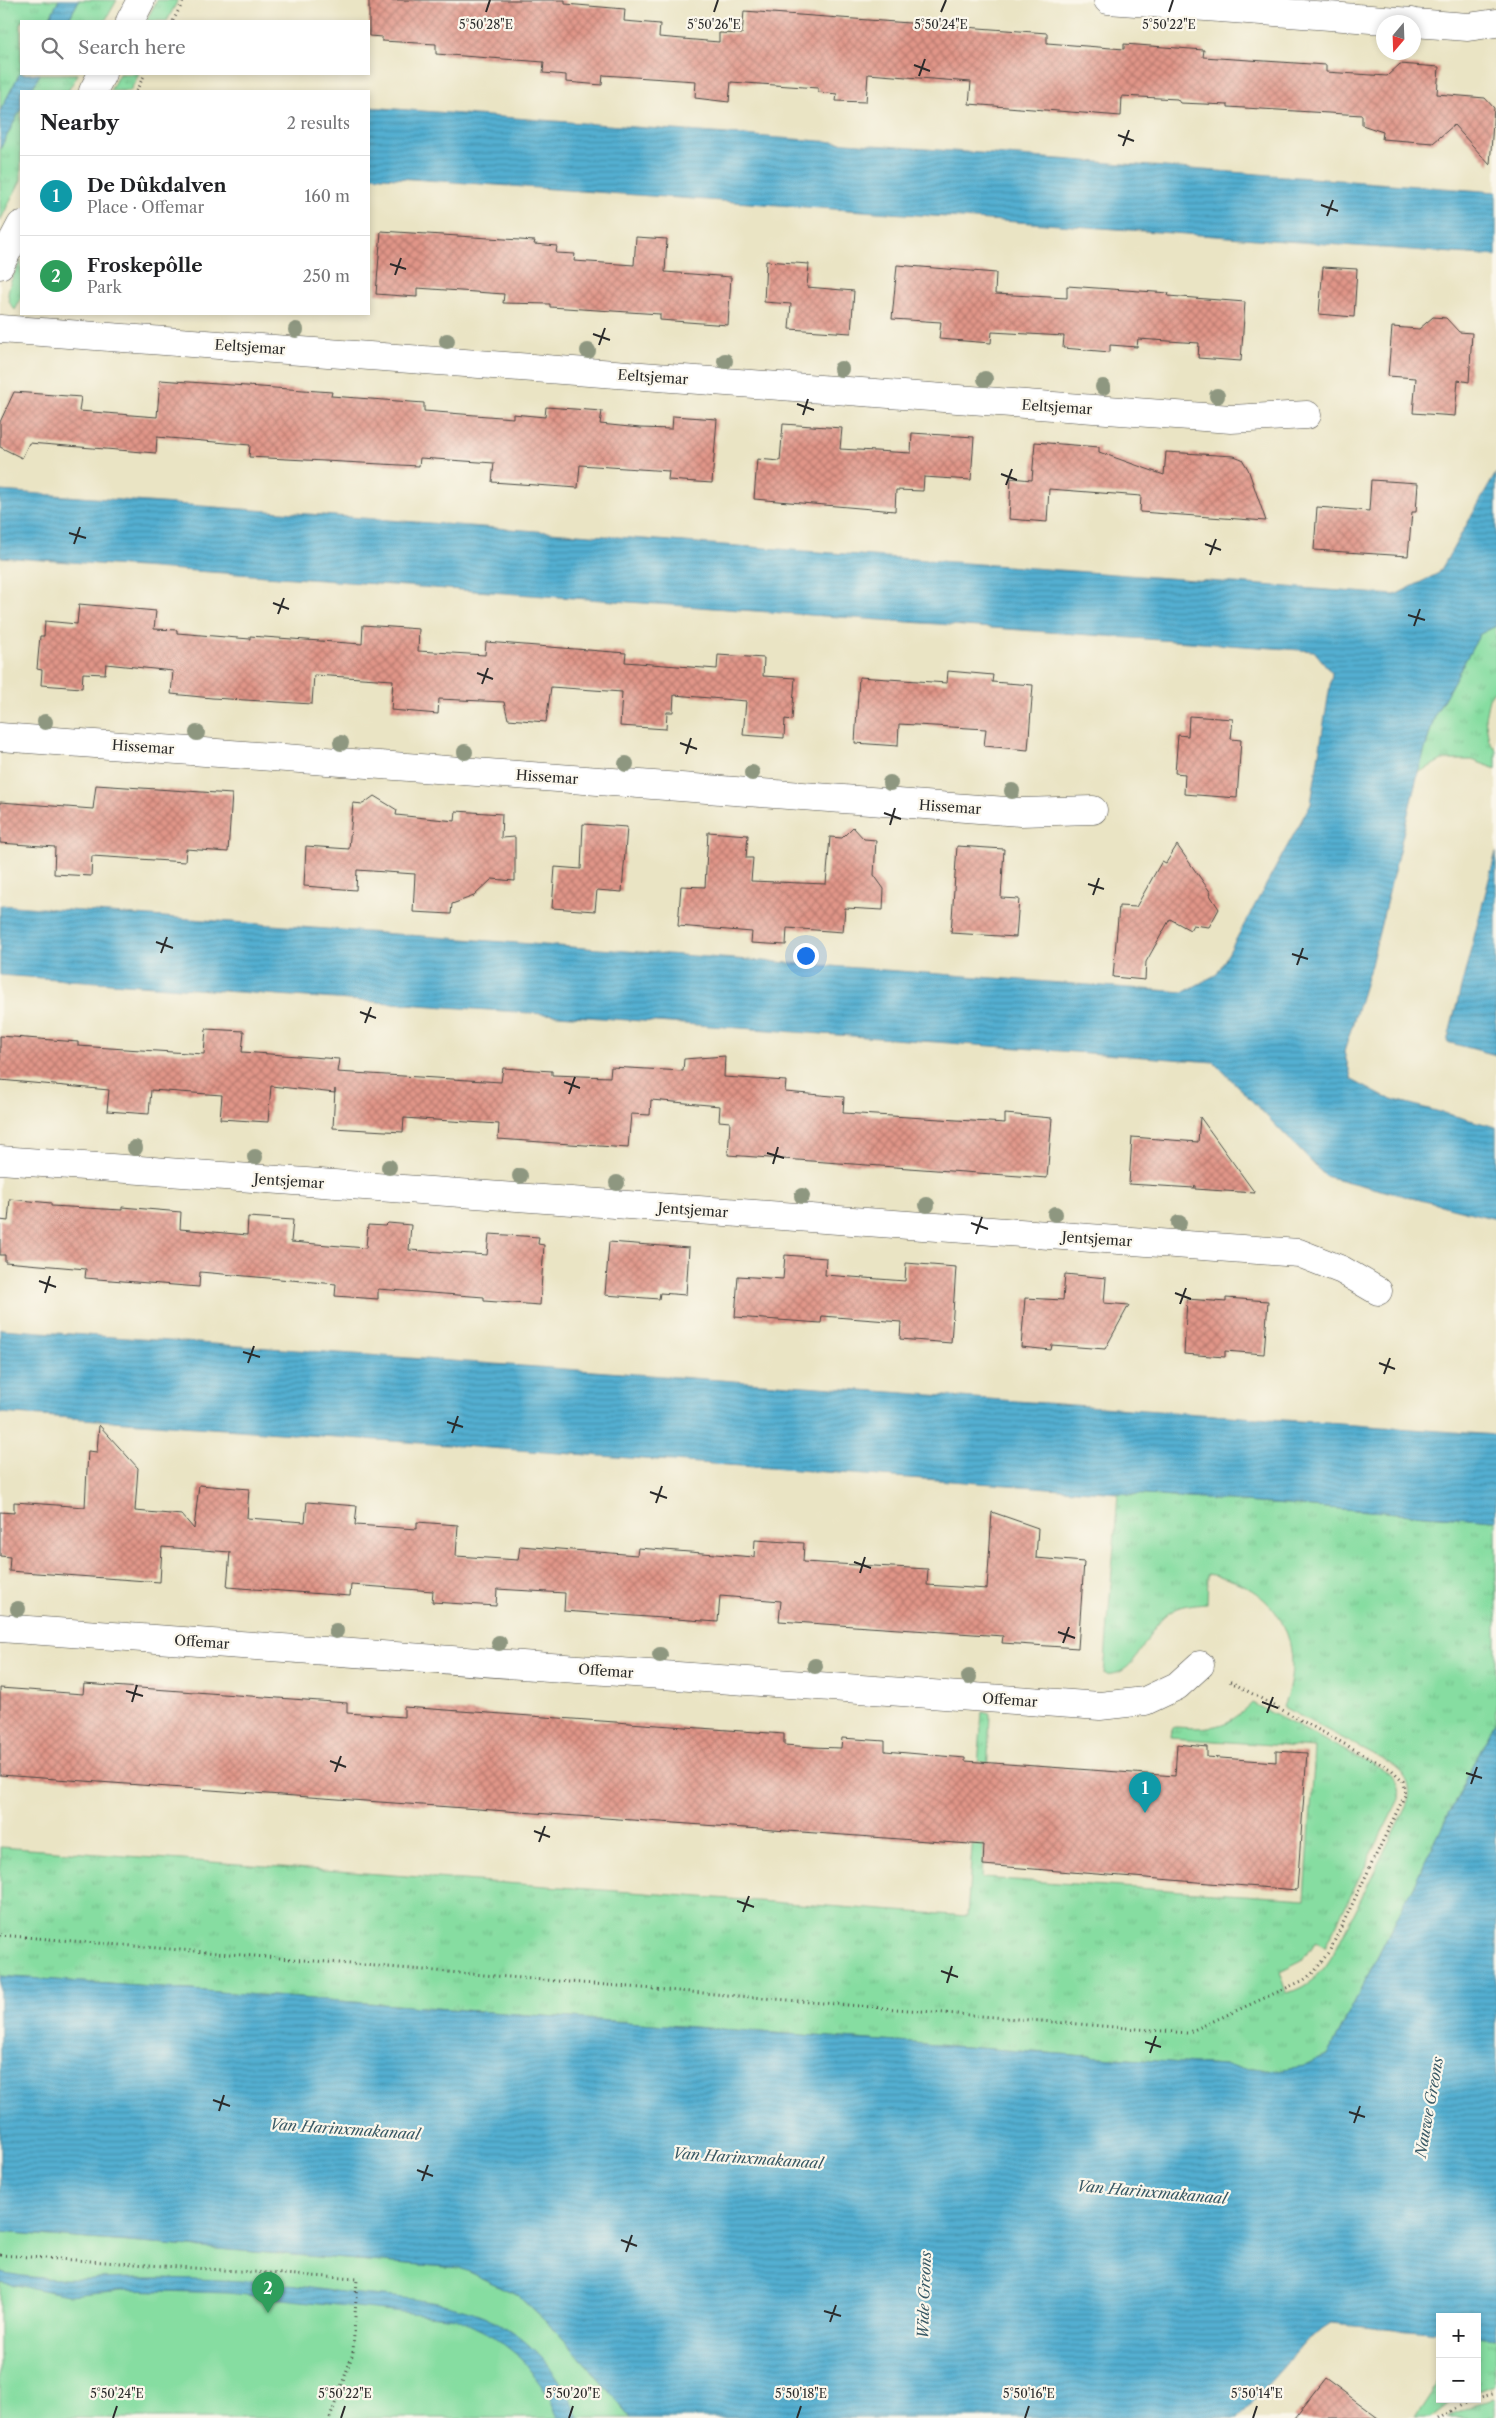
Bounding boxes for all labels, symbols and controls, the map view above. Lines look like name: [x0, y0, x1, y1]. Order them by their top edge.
north arrow: [1376, 15, 1421, 60]
text: 5°50'28"E: [459, 17, 513, 32]
text: 5°50'26"E: [687, 17, 741, 32]
text: 5°50'24"E: [914, 17, 968, 32]
text: 5°50'22"E: [1142, 17, 1196, 32]
search box: [20, 20, 370, 75]
icon: search: [38, 34, 66, 62]
text: Search here: [78, 36, 186, 59]
text: Nearby: [40, 110, 119, 135]
text: 2 results: [287, 113, 350, 133]
text: De Dûkdalven: [87, 174, 227, 197]
text: 1: [52, 186, 60, 206]
text: 160 m: [305, 186, 350, 206]
text: Place · Offemar: [87, 197, 204, 217]
text: Froskepôlle: [87, 254, 203, 277]
text: 2: [51, 266, 61, 286]
text: 250 m: [303, 266, 350, 286]
text: Park: [87, 277, 122, 297]
street label: Eeltsjemar: [214, 336, 286, 358]
street label: Eeltsjemar: [617, 366, 689, 388]
street label: Eeltsjemar: [1021, 396, 1093, 418]
street label: Hissemar: [111, 736, 175, 758]
street label: Hissemar: [515, 766, 579, 788]
street label: Hissemar: [918, 796, 982, 818]
your location: [793, 943, 819, 969]
street label: Jentsjemar: [251, 1169, 325, 1192]
street label: Jentsjemar: [655, 1198, 729, 1221]
street label: Jentsjemar: [1059, 1227, 1133, 1250]
street label: Offemar: [174, 1631, 230, 1653]
street label: Offemar: [578, 1660, 634, 1682]
street label: Offemar: [982, 1689, 1038, 1711]
pin: 1: [1129, 1772, 1161, 1813]
water label: Nauwe Greons: [1411, 2055, 1447, 2160]
water label: Van Harinxmakanaal: [269, 2114, 423, 2144]
water label: Van Harinxmakanaal: [672, 2143, 826, 2173]
water label: Van Harinxmakanaal: [1076, 2176, 1230, 2208]
water label: Wide Greons: [913, 2250, 935, 2339]
pin: 2: [252, 2272, 284, 2313]
map controls: [1436, 2313, 1481, 2403]
button: +: [1436, 2313, 1481, 2358]
button: −: [1436, 2358, 1481, 2403]
text: 5°50'24"E: [90, 2386, 144, 2401]
text: 5°50'22"E: [318, 2386, 372, 2401]
text: 5°50'20"E: [546, 2386, 600, 2401]
text: 5°50'18"E: [775, 2386, 827, 2401]
text: 5°50'16"E: [1003, 2386, 1055, 2401]
text: 5°50'14"E: [1231, 2386, 1283, 2401]

